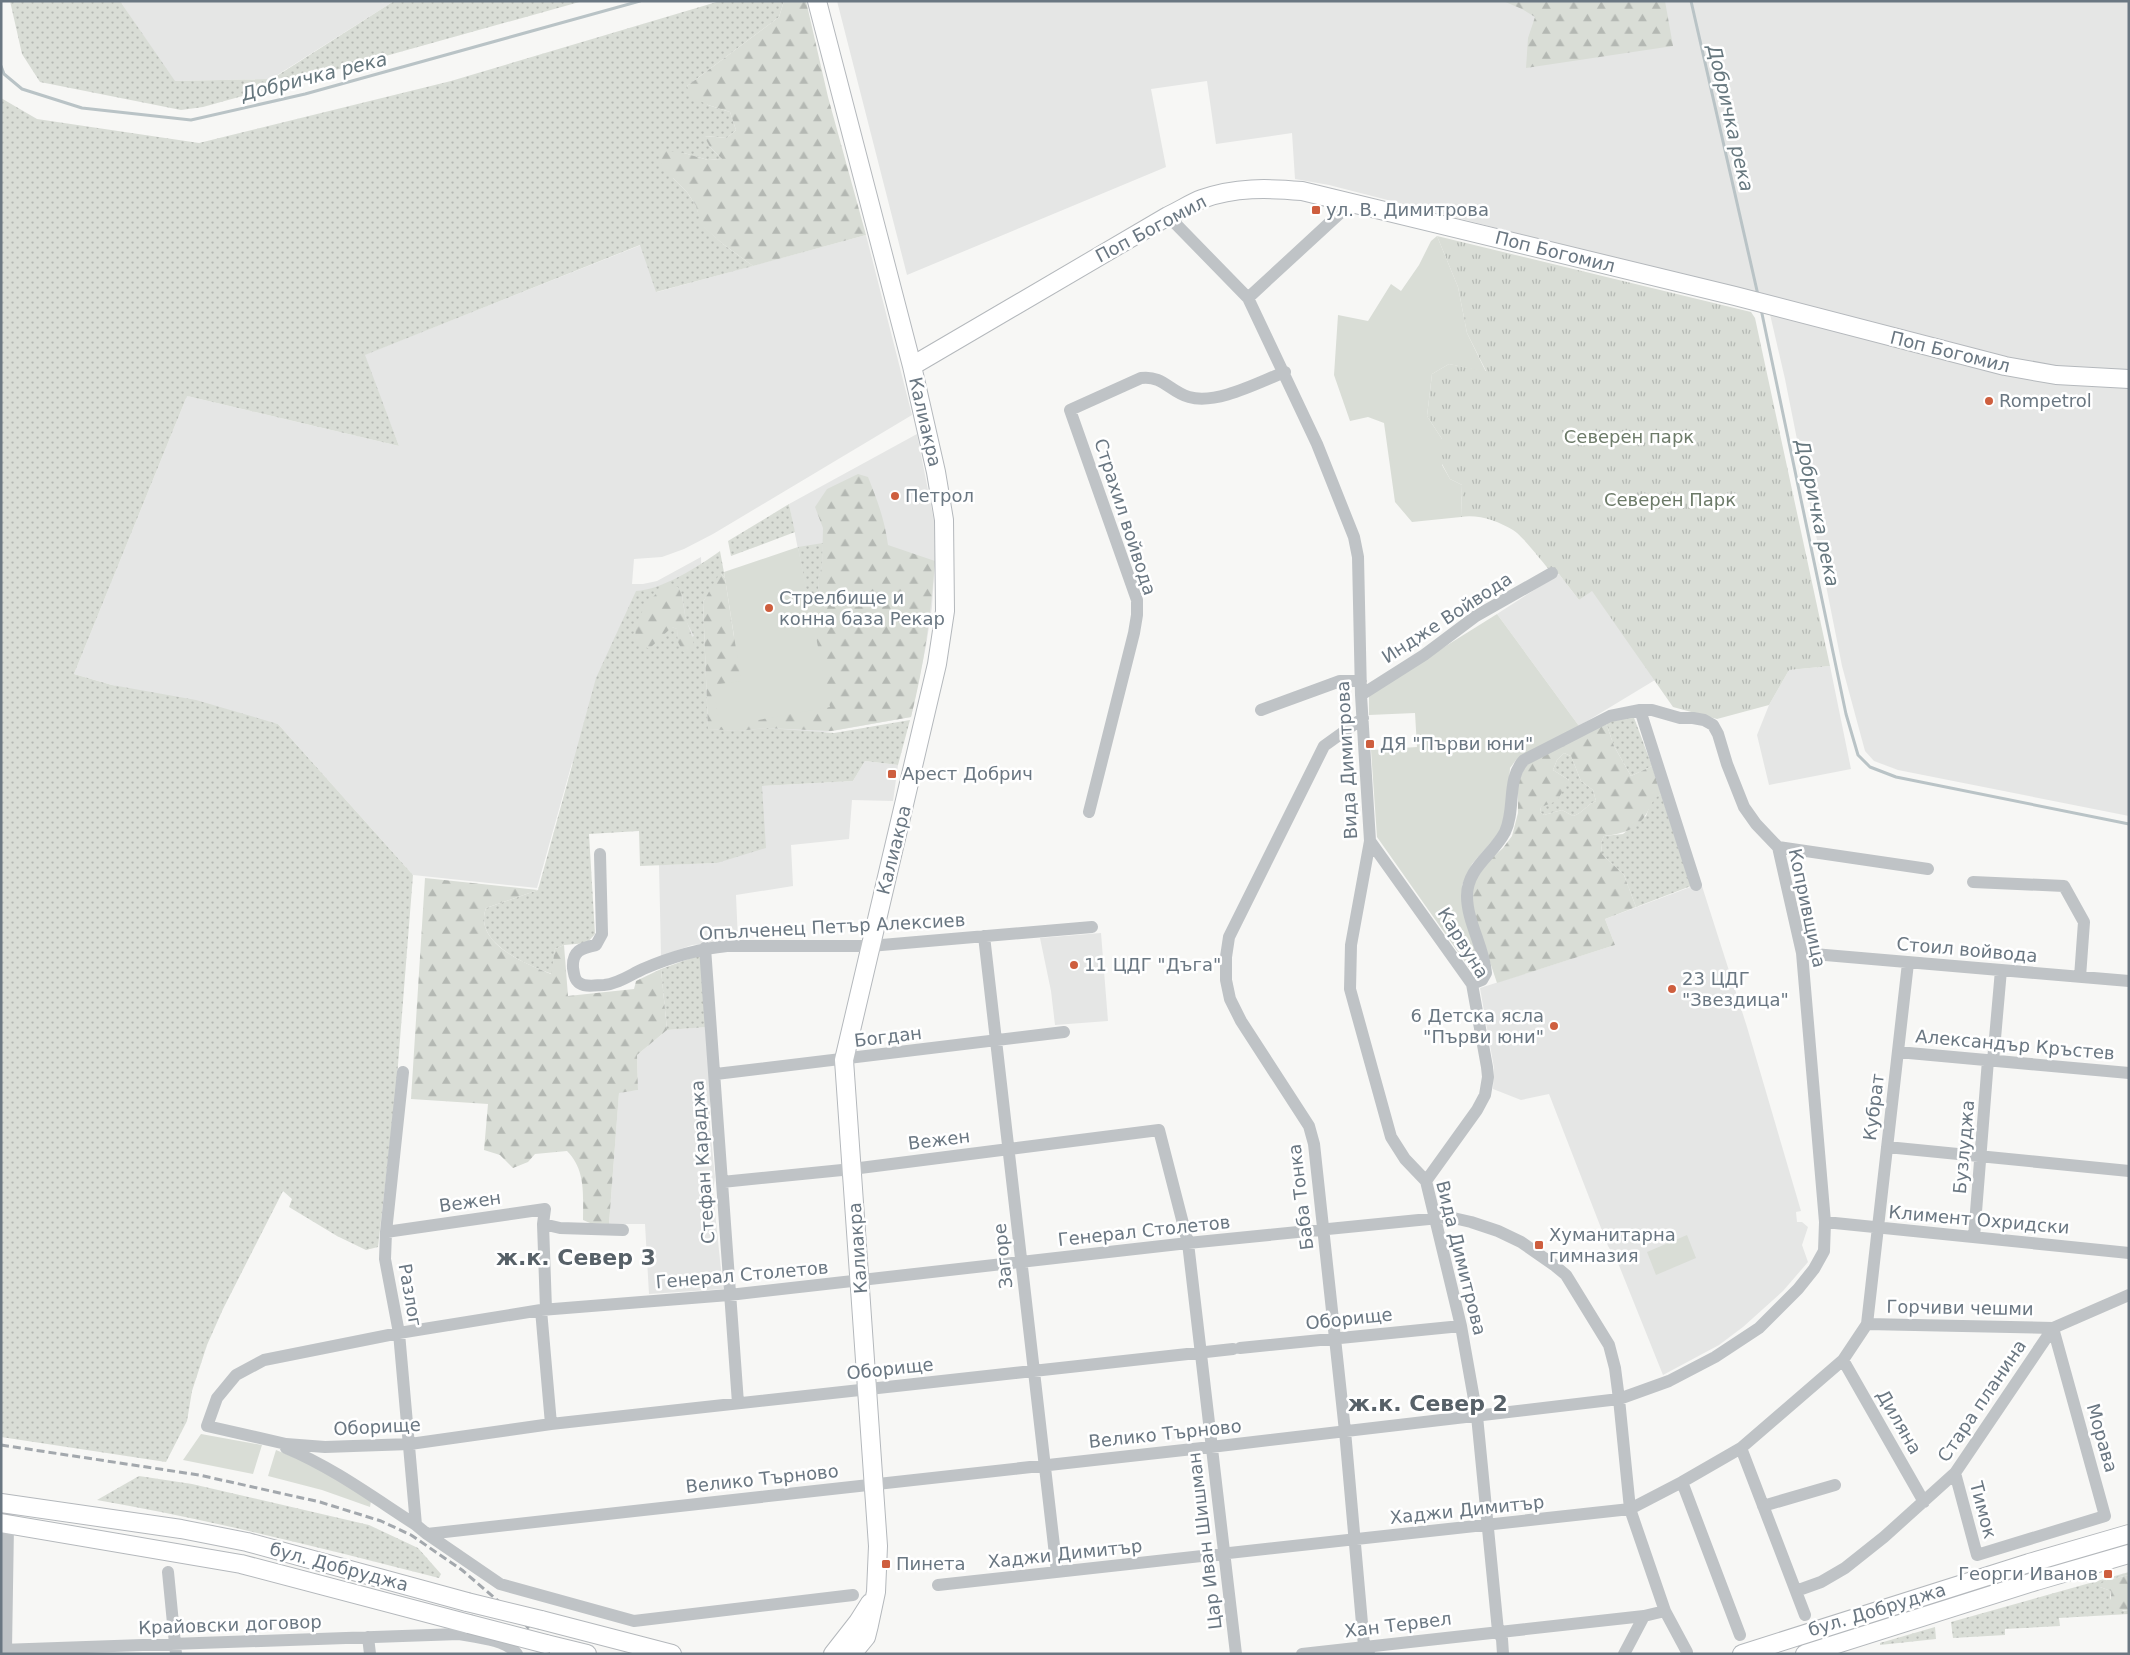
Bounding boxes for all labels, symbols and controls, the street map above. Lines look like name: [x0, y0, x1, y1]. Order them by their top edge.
water label: Добричка река: [1703, 42, 1759, 193]
water label: Добричка река: [238, 47, 389, 105]
street label: Поп Богомил: [1092, 190, 1210, 267]
place label: ул. В. Димитрова: [1326, 199, 1489, 220]
marker: ул. В. Димитрова: [1310, 204, 1322, 216]
street label: Поп Богомил: [1493, 226, 1617, 277]
street label: Поп Богомил: [1888, 326, 2012, 377]
street label: Калиакра: [905, 375, 946, 469]
place label: Rompetrol: [1999, 390, 2092, 411]
marker: Rompetrol: [1983, 395, 1995, 407]
park label: Северен парк: [1564, 426, 1694, 447]
street label: Страхил войвода: [1090, 436, 1161, 598]
water label: Добричка река: [1791, 436, 1844, 589]
place label: Петрол: [905, 485, 974, 506]
park label: Северен Парк: [1604, 489, 1736, 510]
marker: Петрол: [889, 490, 901, 502]
street label: Индже Войвода: [1378, 568, 1516, 667]
place label: Стрелбище и конна база Рекар: [779, 587, 945, 629]
marker: Стрелбище и конна база Рекар: [763, 602, 775, 614]
street label: Вида Димитрова: [1332, 680, 1361, 840]
place label: ДЯ "Първи юни": [1380, 733, 1533, 754]
marker: ДЯ "Първи юни": [1364, 738, 1376, 750]
place label: Арест Добрич: [902, 763, 1033, 784]
marker: Арест Добрич: [886, 768, 898, 780]
street label: Калиакра: [872, 803, 915, 897]
street label: Копривщица: [1785, 846, 1830, 969]
street label: Карвуна: [1434, 904, 1493, 982]
street label: Опълченец Петър Алексиев: [698, 909, 966, 944]
street label: Стоил войвода: [1896, 933, 2038, 966]
place label: 11 ЦДГ "Дъга": [1084, 954, 1221, 975]
marker: 11 ЦДГ "Дъга": [1068, 959, 1080, 971]
place label: 23 ЦДГ "Звездица": [1682, 968, 1789, 1010]
marker: 23 ЦДГ "Звездица": [1666, 983, 1678, 995]
place label: 6 Детска ясла "Първи юни": [1410, 1005, 1544, 1047]
marker: 6 Детска ясла "Първи юни": [1548, 1020, 1560, 1032]
street label: Богдан: [853, 1022, 923, 1051]
street label: Александър Кръстев: [1915, 1025, 2115, 1064]
street label: Кубрат: [1859, 1072, 1888, 1142]
street label: Стефан Караджа: [686, 1080, 719, 1245]
street label: Бузлуджа: [1949, 1099, 1978, 1195]
street label: Вежен: [907, 1125, 971, 1154]
street label: Баба Тонка: [1284, 1143, 1317, 1251]
street label: Вида Димитрова: [1432, 1178, 1491, 1337]
street label: Вежен: [438, 1187, 502, 1216]
street label: Климент Охридски: [1888, 1201, 2070, 1238]
street label: Калиакра: [844, 1202, 871, 1294]
street label: Генерал Столетов: [1057, 1211, 1231, 1250]
street label: Загоре: [989, 1222, 1016, 1290]
place label: Хуманитарна гимназия: [1549, 1224, 1676, 1266]
marker: Хуманитарна гимназия: [1533, 1239, 1545, 1251]
district label: ж.к. Север 3: [496, 1245, 656, 1270]
street label: Генерал Столетов: [655, 1256, 829, 1293]
street label: Разлог: [395, 1262, 426, 1328]
street label: Горчиви чешми: [1886, 1296, 2034, 1319]
street label: Оборище: [1304, 1303, 1394, 1334]
street label: Стара планина: [1933, 1336, 2030, 1466]
street label: Оборище: [845, 1353, 935, 1384]
street label: Диляна: [1873, 1386, 1926, 1458]
district label: ж.к. Север 2: [1348, 1391, 1508, 1416]
street label: Морава: [2083, 1401, 2122, 1475]
street label: Оборище: [333, 1414, 421, 1439]
street label: Велико Търново: [1087, 1415, 1243, 1452]
street label: Цар Иван Шишман: [1183, 1451, 1226, 1631]
street label: Велико Търново: [684, 1460, 840, 1497]
street label: Тимок: [1966, 1478, 2001, 1541]
street label: Хаджи Димитър: [1389, 1491, 1545, 1528]
street label: Хаджи Димитър: [987, 1535, 1143, 1572]
street label: бул. Добруджа: [268, 1538, 411, 1595]
place label: Пинета: [896, 1553, 966, 1574]
marker: Пинета: [880, 1558, 892, 1570]
place label: Георги Иванов: [1958, 1563, 2098, 1584]
marker: Георги Иванов: [2102, 1568, 2114, 1580]
street label: бул. Добруджа: [1806, 1579, 1948, 1640]
street label: Хан Тервел: [1343, 1608, 1453, 1641]
street label: Крайовски договор: [138, 1611, 322, 1638]

